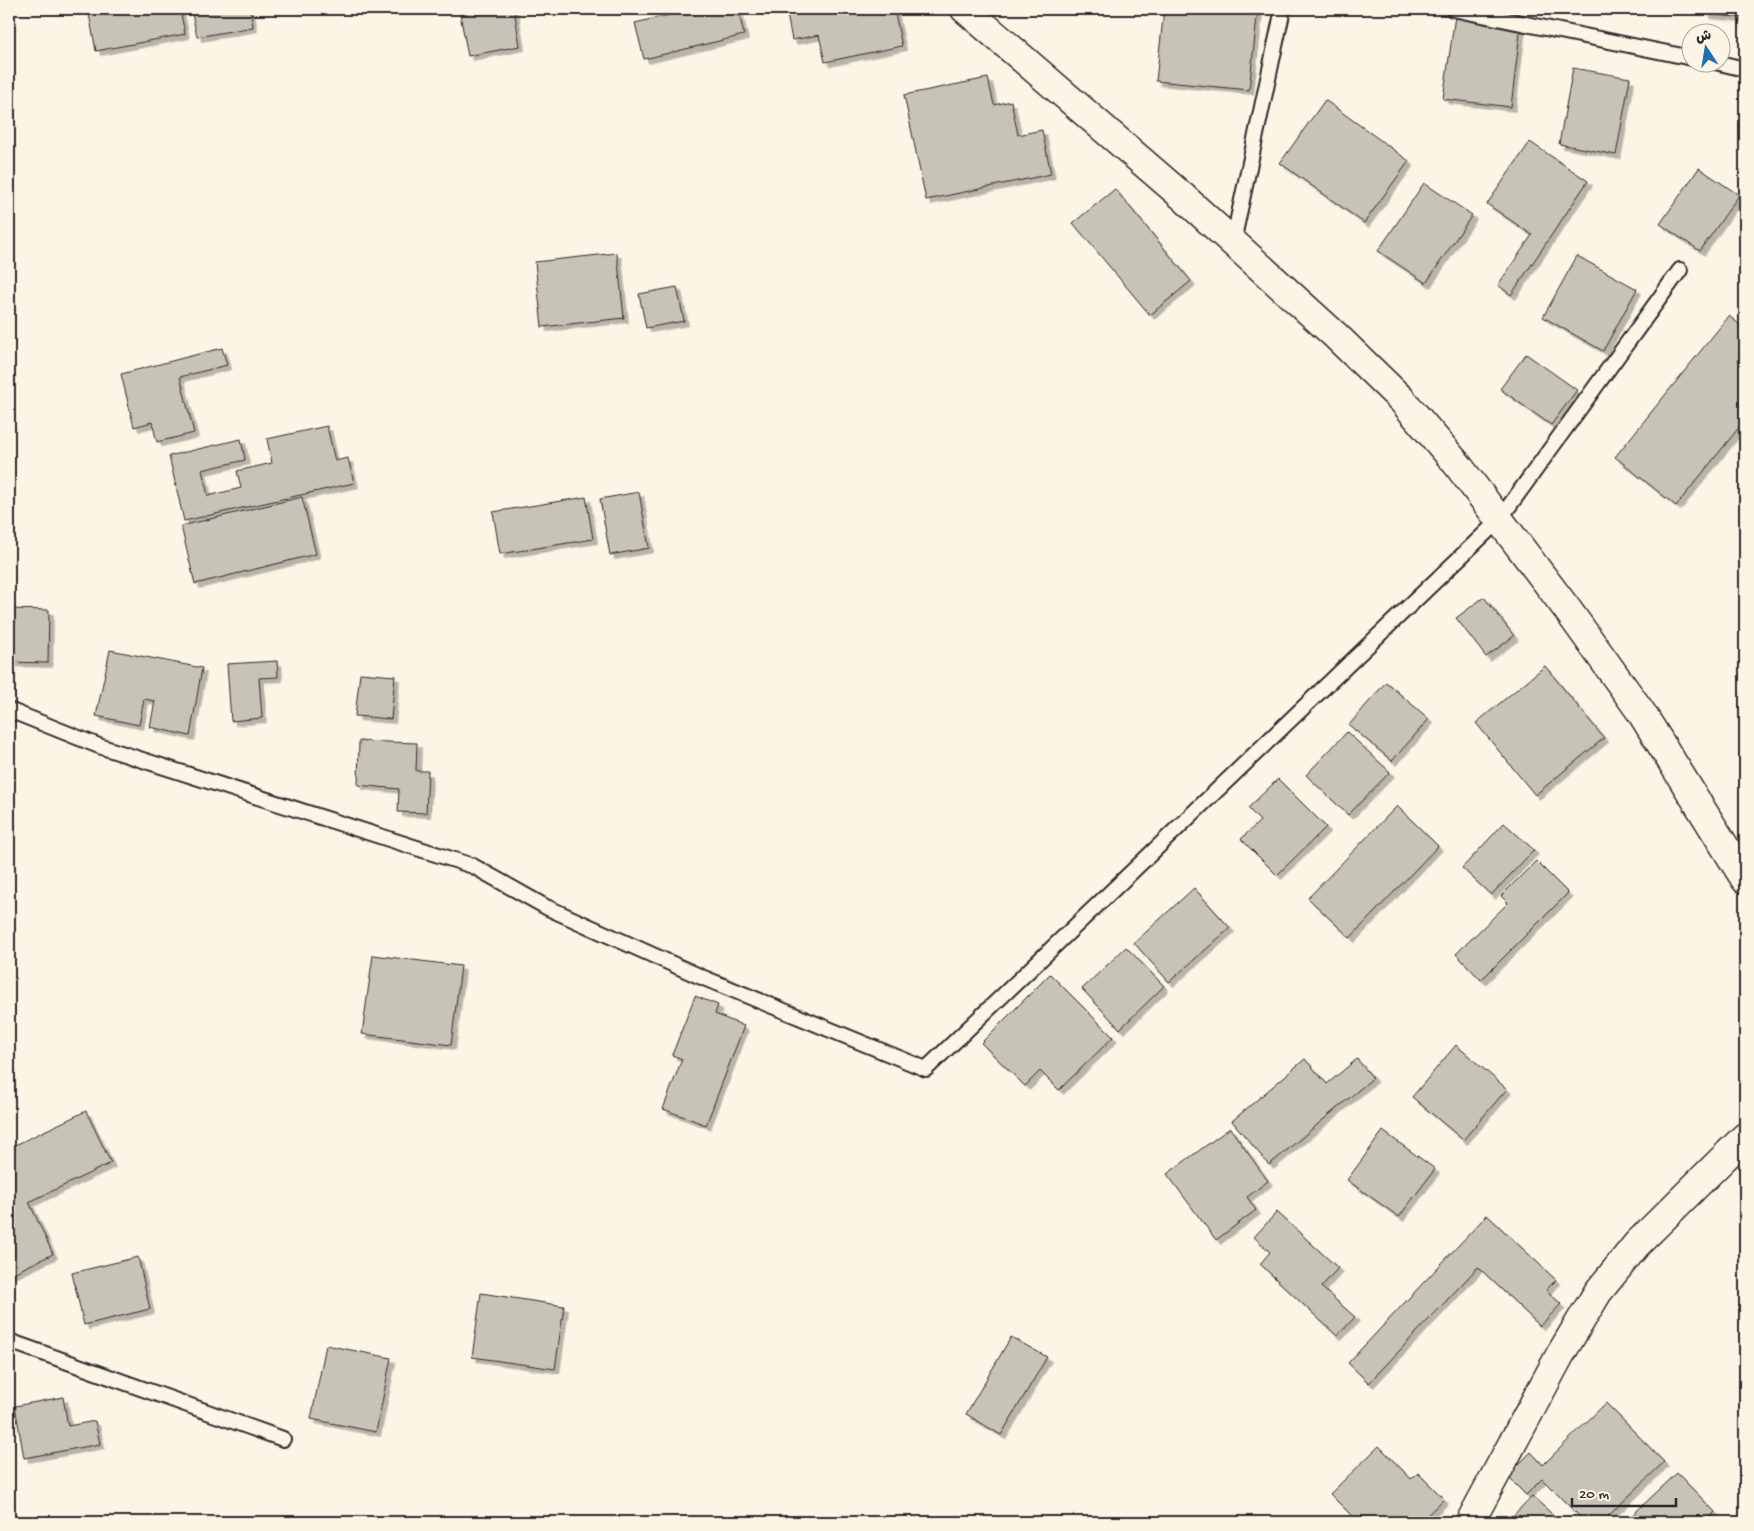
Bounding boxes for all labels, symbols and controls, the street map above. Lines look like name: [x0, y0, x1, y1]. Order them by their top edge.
north arrow: [1682, 22, 1732, 72]
text: ش: [1695, 28, 1713, 48]
scale bar: [1572, 1476, 1675, 1508]
text: 20 m: [1579, 1486, 1609, 1504]

